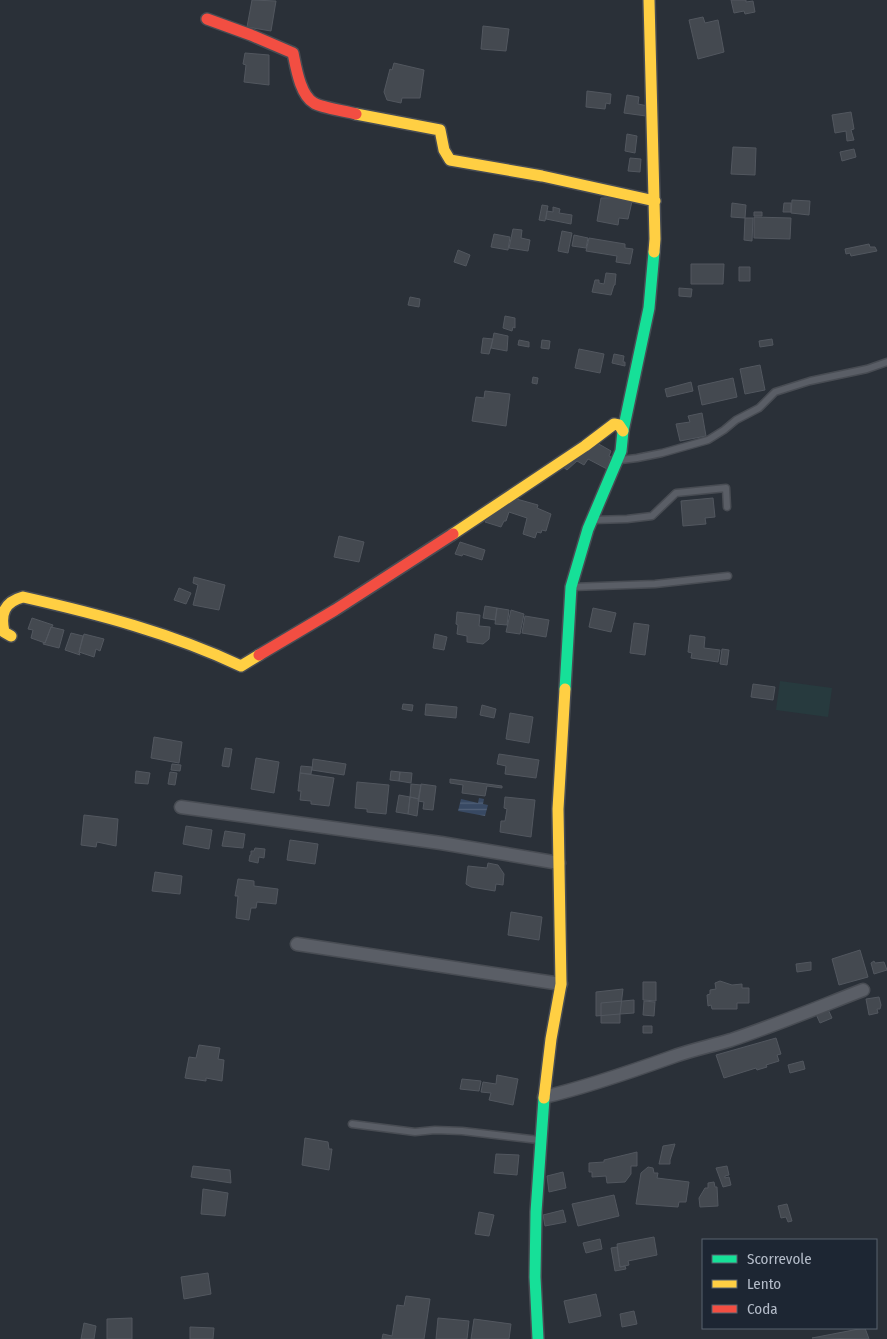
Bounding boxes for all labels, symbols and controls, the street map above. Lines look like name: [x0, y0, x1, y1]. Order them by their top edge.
legend: [702, 1239, 877, 1329]
text: Scorrevole: [747, 1250, 812, 1268]
text: Lento: [747, 1275, 781, 1293]
text: Coda: [747, 1300, 778, 1318]

